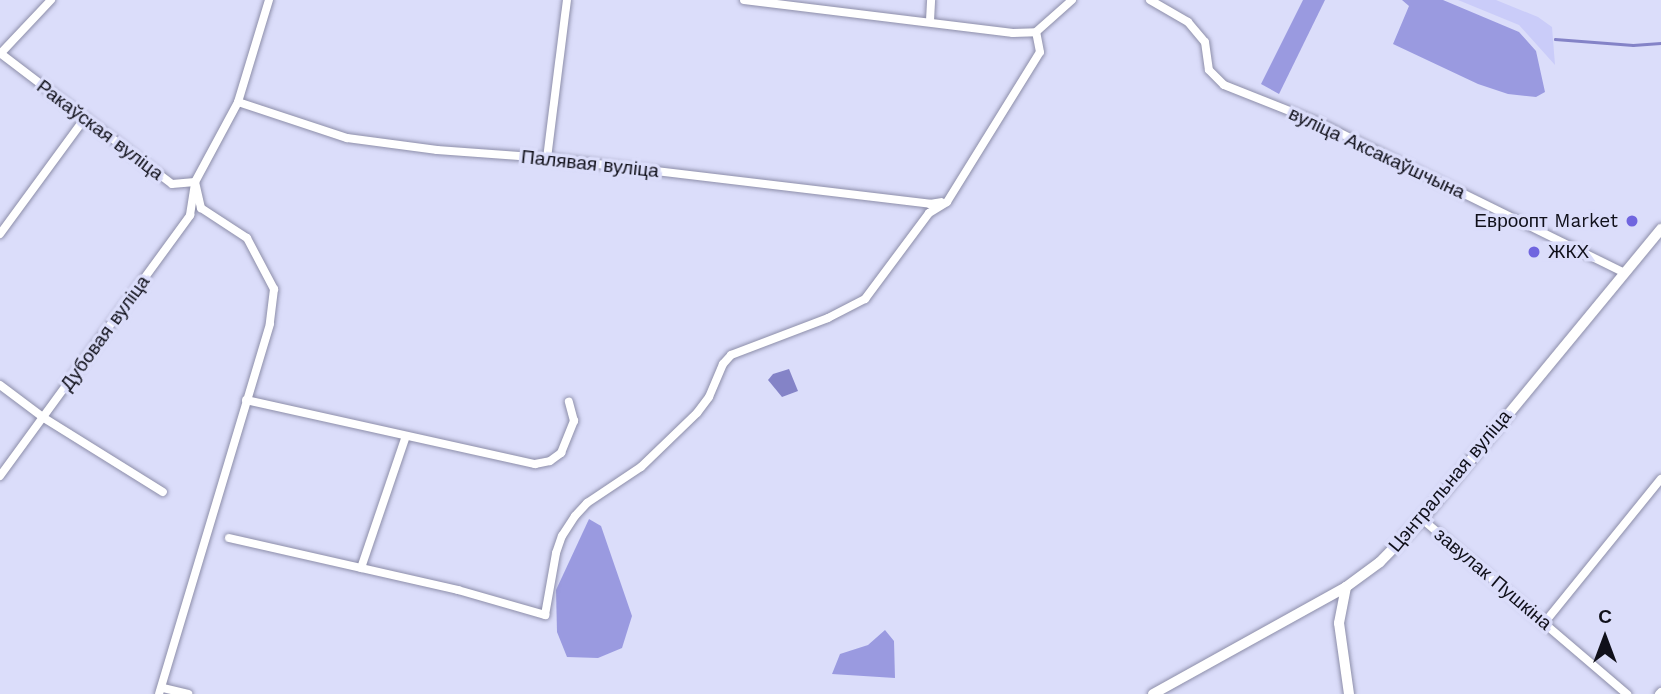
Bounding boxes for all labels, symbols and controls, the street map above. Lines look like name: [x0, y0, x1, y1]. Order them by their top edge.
street label: Ракаўская вуліца: [32, 75, 168, 185]
street label: вуліца Аксакаўшчына: [1285, 102, 1469, 204]
street label: Палявая вуліца: [520, 145, 660, 183]
place label: Евроопт Market: [1474, 210, 1618, 232]
marker: Евроопт Market: [1624, 213, 1640, 229]
place label: ЖКХ: [1548, 241, 1589, 263]
marker: ЖКХ: [1526, 244, 1542, 260]
street label: Дубовая вуліца: [55, 271, 155, 395]
street label: Цэнтральная вуліца: [1384, 405, 1516, 557]
street label: завулак Пушкіна: [1430, 523, 1556, 635]
north arrow: [1570, 603, 1640, 673]
text: С: [1598, 605, 1612, 628]

